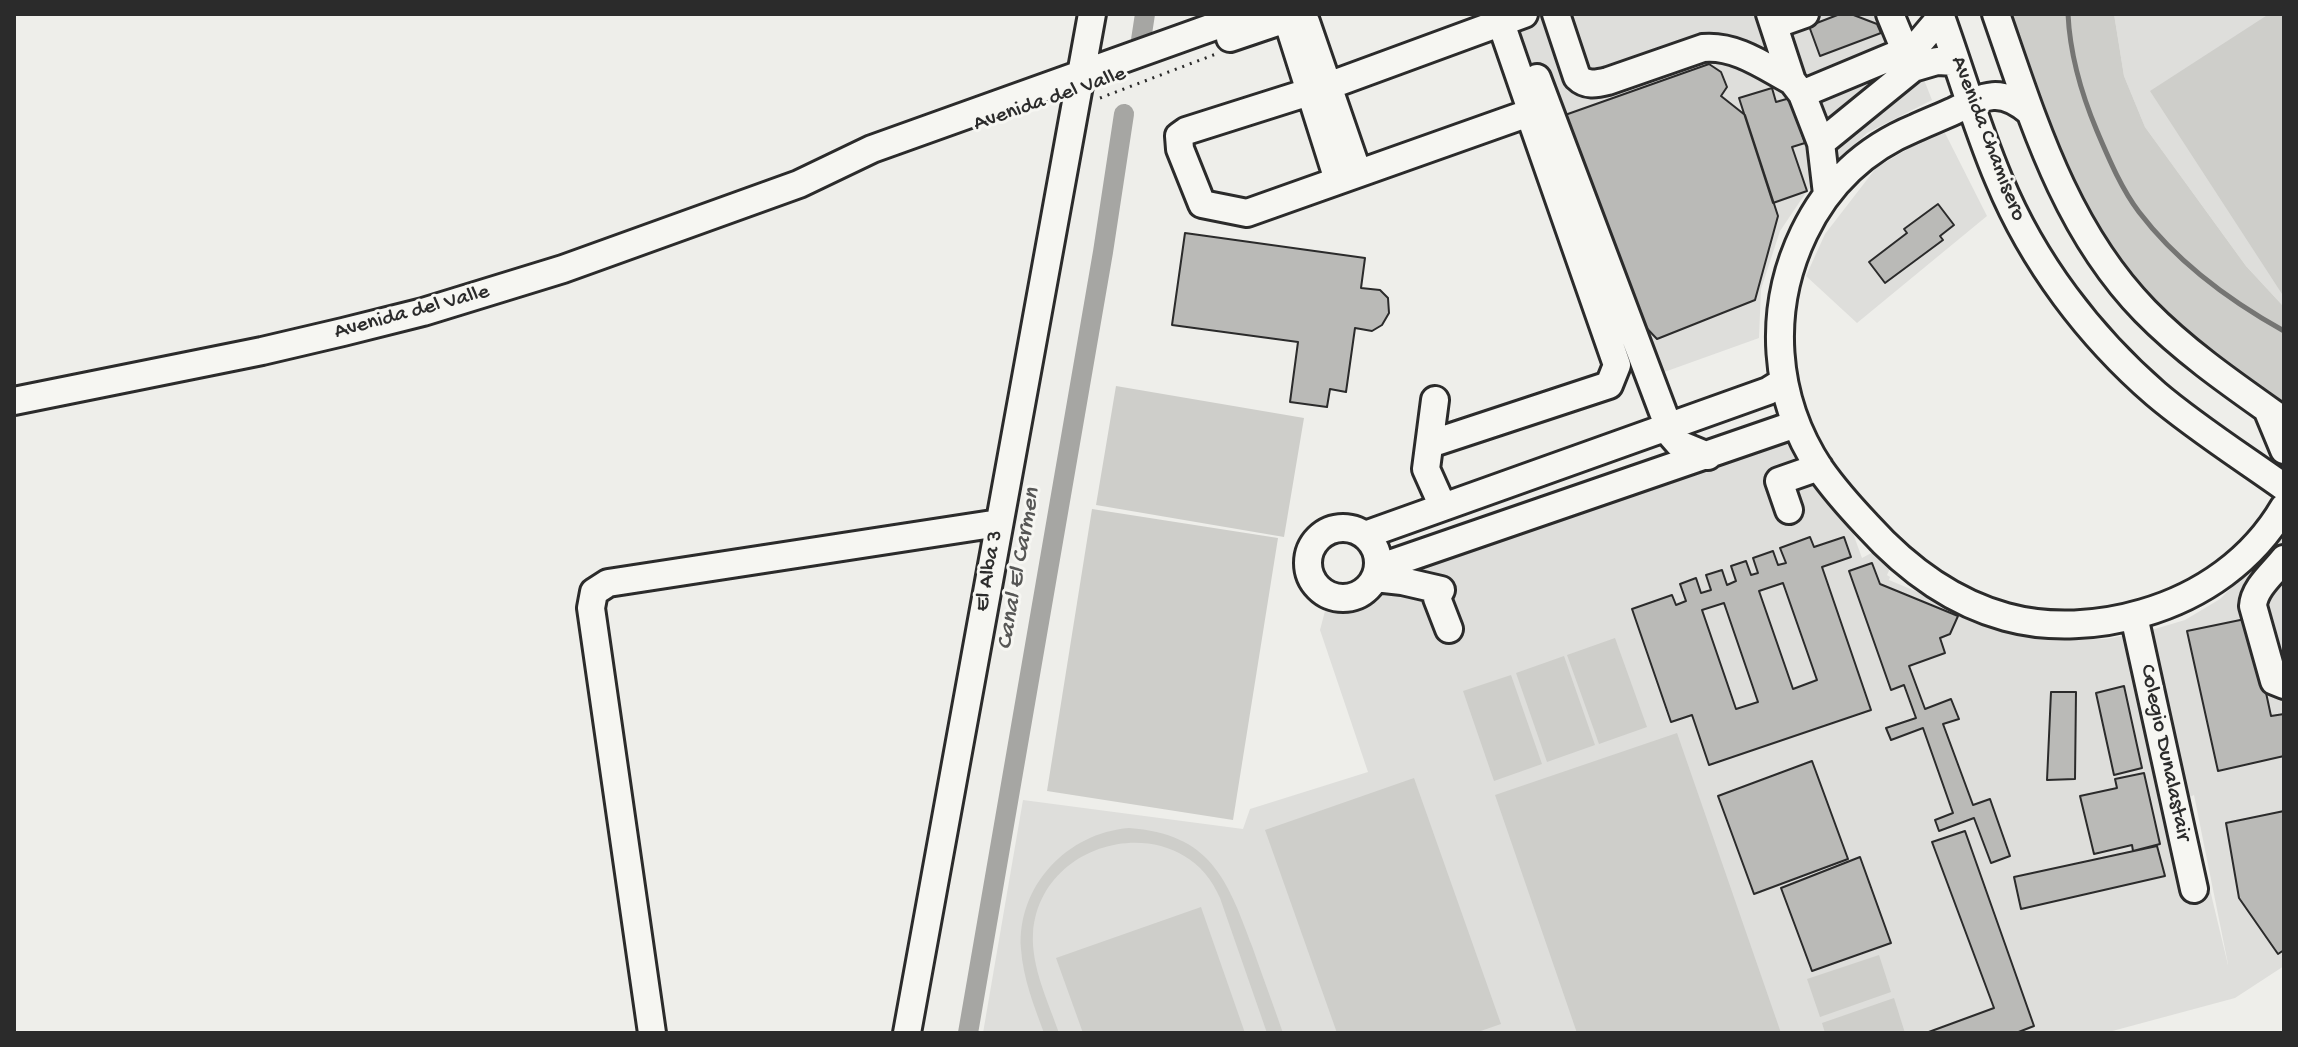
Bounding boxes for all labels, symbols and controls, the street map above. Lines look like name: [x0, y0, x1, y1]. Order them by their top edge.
street label: Avenida Chamisero: [1943, 53, 2031, 225]
street label: Avenida del Valle: [970, 62, 1130, 138]
street label: Avenida del Valle: [332, 280, 492, 346]
water label: Canal El Carmen: [992, 486, 1048, 652]
street label: El Alba 3: [970, 528, 1010, 614]
street label: Colegio Dunalastair: [2132, 662, 2196, 844]

